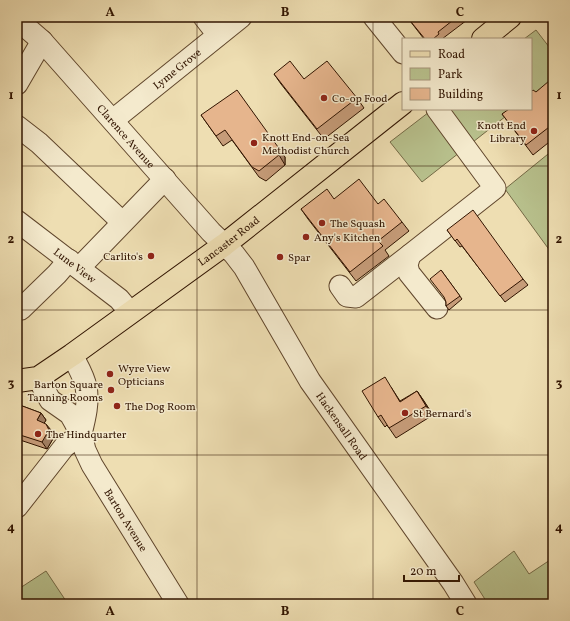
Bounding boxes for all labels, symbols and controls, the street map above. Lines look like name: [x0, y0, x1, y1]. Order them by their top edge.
text: A: [105, 4, 115, 22]
text: B: [281, 4, 290, 22]
text: C: [456, 4, 464, 22]
legend: [402, 38, 532, 110]
street label: Lyme Grove: [151, 46, 205, 94]
text: Road: [438, 47, 465, 63]
text: Park: [438, 67, 463, 83]
text: 1: [8, 87, 14, 105]
text: Building: [438, 87, 483, 103]
text: 1: [556, 87, 562, 105]
place label: Co-op Food: [332, 92, 388, 107]
marker: Co-op Food: [319, 93, 329, 103]
street label: Clarence Avenue: [93, 102, 157, 172]
place label: Knott End Library: [477, 119, 526, 147]
marker: Knott End Library: [529, 126, 539, 136]
place label: Knott End-on-Sea Methodist Church: [262, 131, 350, 159]
marker: Knott End-on-Sea Methodist Church: [249, 138, 259, 148]
street label: Lancaster Road: [195, 213, 263, 270]
place label: The Squash: [330, 217, 386, 232]
marker: The Squash: [317, 218, 327, 228]
text: 2: [8, 231, 15, 249]
place label: Any's Kitchen: [314, 231, 381, 246]
text: 2: [556, 231, 563, 249]
marker: Any's Kitchen: [301, 232, 311, 242]
street label: Lune View: [50, 245, 99, 288]
place label: Carlito's: [103, 250, 143, 265]
marker: Carlito's: [146, 251, 156, 261]
place label: Spar: [288, 251, 311, 266]
marker: Spar: [275, 252, 285, 262]
place label: Wyre View Opticians: [118, 362, 171, 390]
marker: Wyre View Opticians: [105, 369, 115, 379]
text: 3: [8, 375, 15, 393]
text: 3: [556, 375, 563, 393]
place label: Barton Square Tanning Rooms: [27, 378, 103, 406]
marker: Barton Square Tanning Rooms: [106, 385, 116, 395]
street label: Hackensall Road: [311, 390, 370, 464]
place label: The Dog Room: [125, 400, 196, 415]
marker: The Dog Room: [112, 401, 122, 411]
place label: St Bernard's: [413, 407, 472, 422]
marker: St Bernard's: [400, 408, 410, 418]
place label: The Hindquarter: [46, 428, 127, 443]
marker: The Hindquarter: [33, 429, 43, 439]
street label: Barton Avenue: [100, 486, 150, 555]
text: 4: [7, 519, 15, 537]
text: 4: [555, 519, 563, 537]
scale bar: [404, 557, 459, 583]
text: 20 m: [410, 564, 437, 580]
text: A: [105, 603, 115, 621]
text: B: [281, 603, 290, 621]
text: C: [456, 603, 464, 621]

